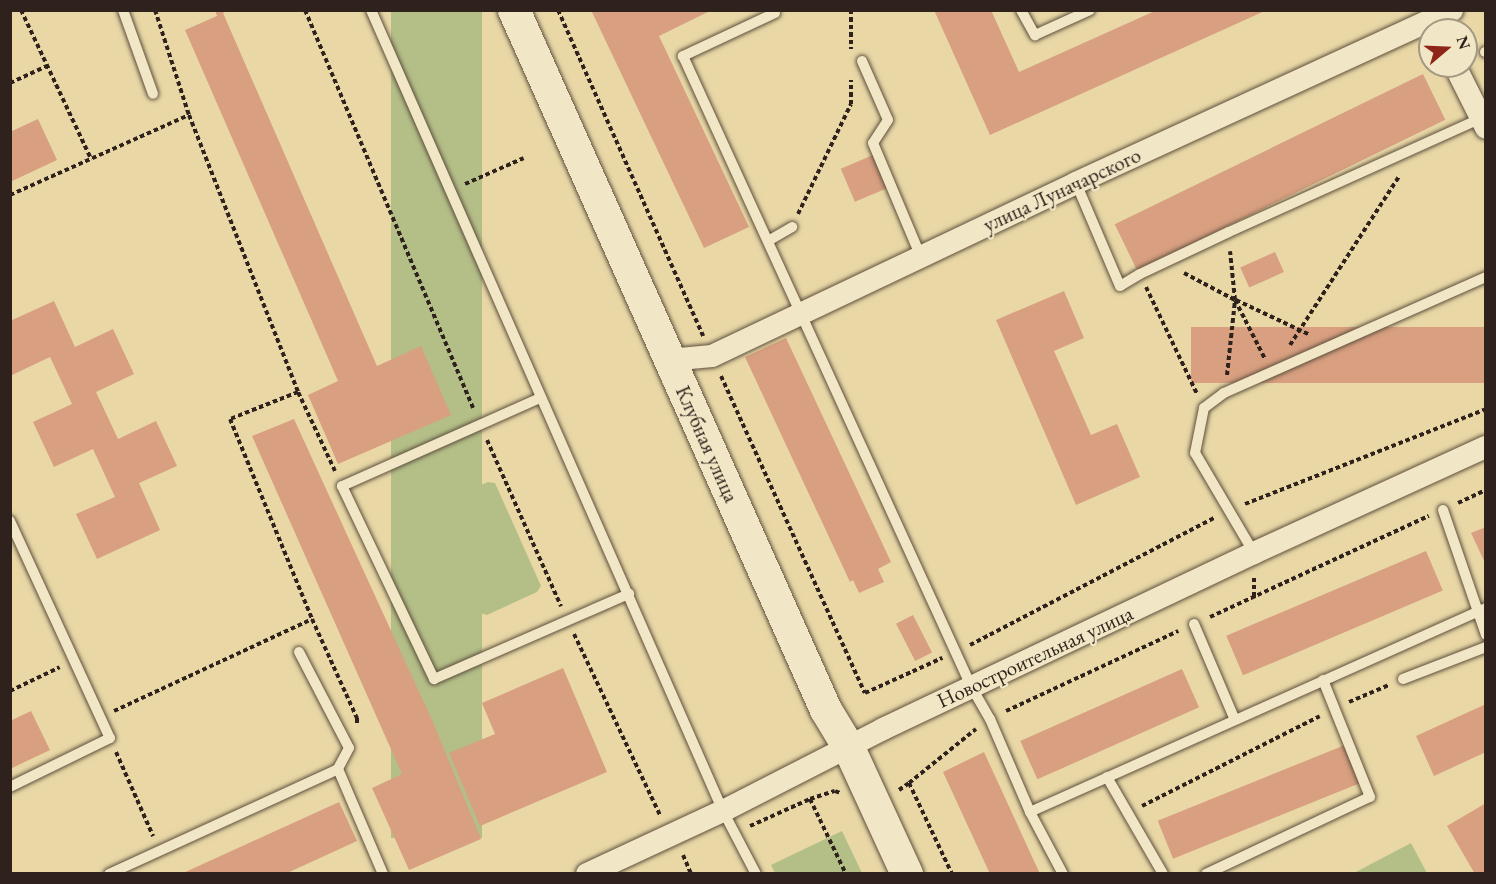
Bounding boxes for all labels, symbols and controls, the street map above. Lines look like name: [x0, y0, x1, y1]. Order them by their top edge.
north arrow: [1418, 18, 1478, 78]
text: N: [1452, 33, 1476, 52]
street label: улица Луначарского: [979, 142, 1145, 238]
street label: Клубная улица: [670, 382, 744, 506]
street label: Новостроительная улица: [933, 601, 1137, 713]

